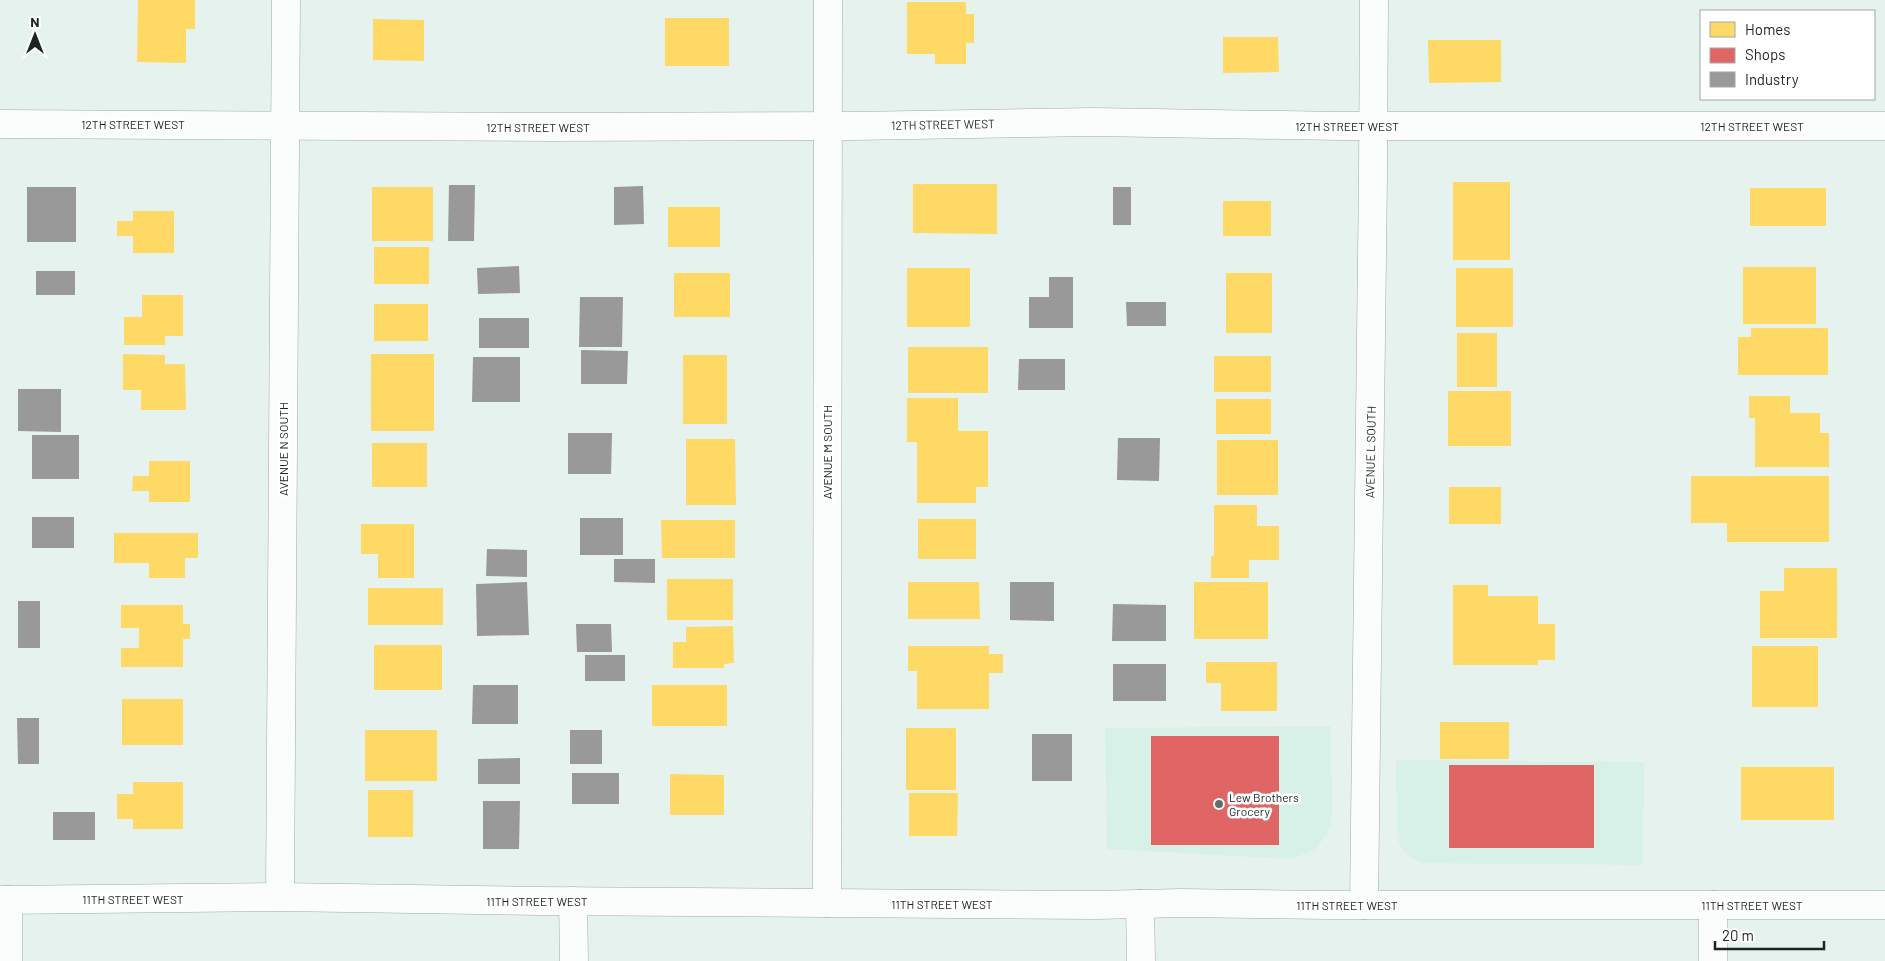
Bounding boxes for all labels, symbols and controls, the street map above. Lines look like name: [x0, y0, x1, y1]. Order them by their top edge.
north arrow: [10, 10, 60, 60]
legend: [1700, 10, 1875, 100]
text: N: [30, 13, 40, 30]
text: Homes: [1745, 20, 1790, 38]
text: Shops: [1745, 45, 1785, 63]
text: Industry: [1745, 70, 1799, 88]
street label: 12TH STREET WEST: [891, 116, 995, 132]
street label: 12TH STREET WEST: [81, 117, 185, 131]
street label: 12TH STREET WEST: [1295, 119, 1399, 133]
street label: 12TH STREET WEST: [1700, 119, 1804, 133]
street label: 12TH STREET WEST: [486, 120, 590, 134]
street label: AVENUE N SOUTH: [276, 402, 290, 496]
street label: AVENUE M SOUTH: [820, 405, 834, 499]
street label: AVENUE L SOUTH: [1362, 406, 1378, 498]
place label: Lew Brothers Grocery: [1229, 790, 1299, 818]
marker: Lew Brothers Grocery: [1213, 798, 1225, 810]
street label: 11TH STREET WEST: [82, 892, 184, 906]
street label: 11TH STREET WEST: [486, 894, 588, 908]
street label: 11TH STREET WEST: [891, 897, 993, 911]
street label: 11TH STREET WEST: [1296, 898, 1398, 912]
street label: 11TH STREET WEST: [1701, 898, 1803, 912]
scale bar: [1715, 918, 1824, 950]
text: 20 m: [1722, 926, 1754, 944]

